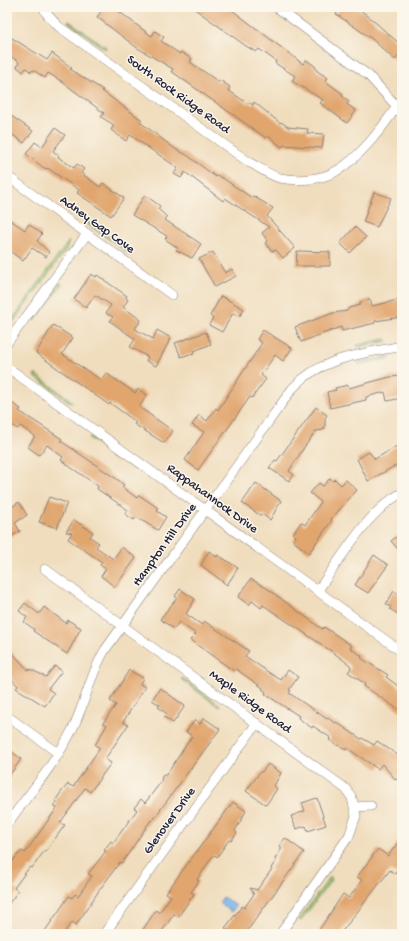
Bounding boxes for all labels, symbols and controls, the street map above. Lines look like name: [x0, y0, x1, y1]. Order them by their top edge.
street label: South Rock Ridge Road: [123, 53, 234, 138]
street label: Adney Gap Cove: [57, 193, 138, 257]
street label: Rappahannock Drive: [164, 461, 261, 537]
street label: Hampton Hill Drive: [130, 500, 200, 589]
street label: Maple Ridge Road: [206, 667, 295, 738]
street label: Glenover Drive: [141, 784, 200, 857]

